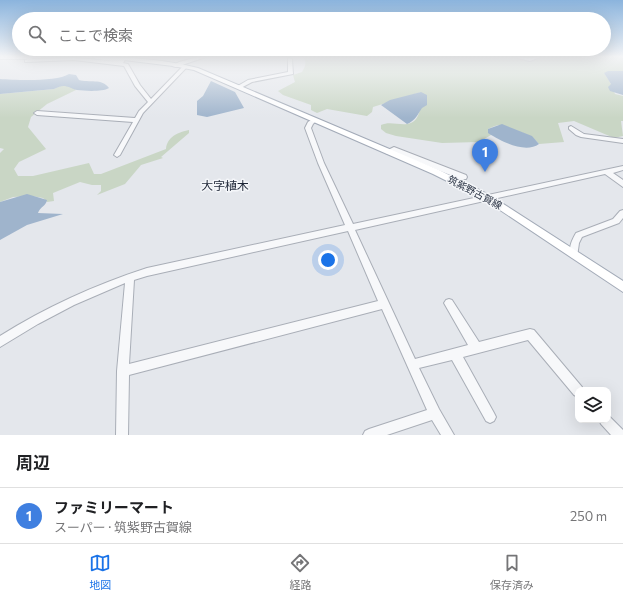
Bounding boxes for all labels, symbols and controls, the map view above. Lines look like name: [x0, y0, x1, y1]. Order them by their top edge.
search box: [12, 12, 611, 56]
icon: search: [26, 23, 48, 45]
text: ここで検索: [58, 26, 133, 44]
pin: 1: [472, 139, 498, 172]
street label: 筑紫野古賀線: [446, 173, 504, 211]
district label: 大字植木: [201, 178, 249, 192]
your location: [318, 250, 338, 270]
map controls: [575, 387, 611, 423]
button: layers: [575, 387, 611, 423]
text: 周辺: [16, 452, 50, 473]
text: ファミリーマート: [54, 498, 174, 516]
text: 1: [26, 508, 32, 524]
text: 250 m: [570, 508, 607, 524]
text: スーパー · 筑紫野古賀線: [54, 519, 192, 535]
tab: 地図: [89, 552, 111, 592]
tab: 経路: [289, 552, 311, 592]
tab: 保存済み: [490, 552, 534, 592]

